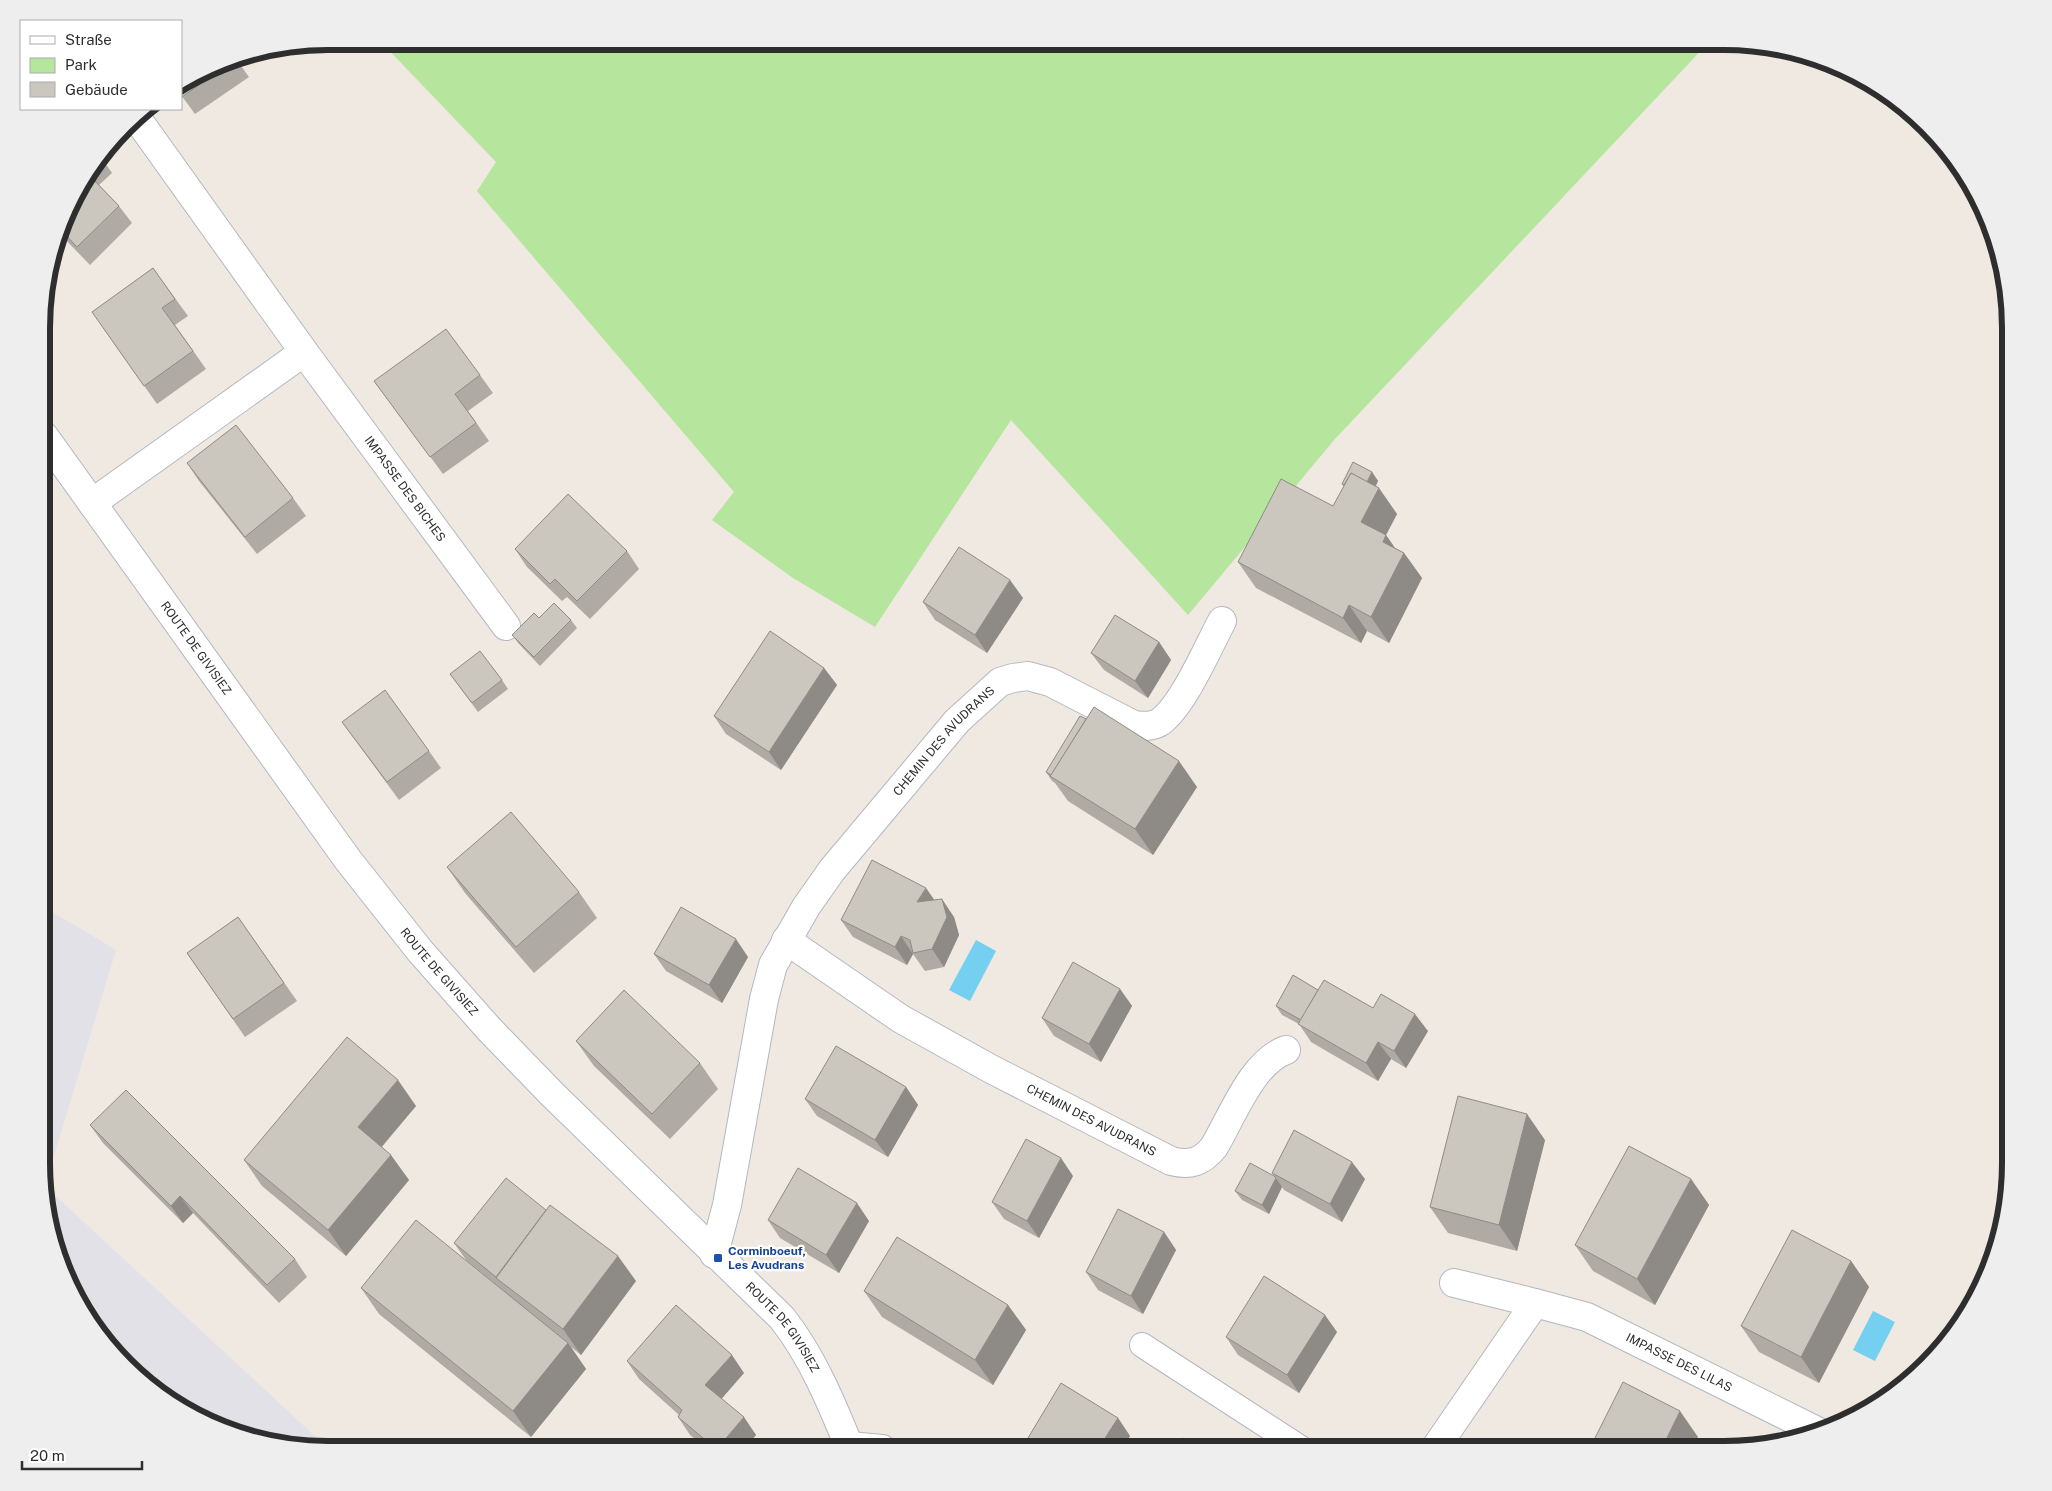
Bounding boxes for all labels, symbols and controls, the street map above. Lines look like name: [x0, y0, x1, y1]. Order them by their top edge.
legend: [20, 20, 182, 110]
text: Straße: [65, 31, 112, 48]
text: Park: [65, 56, 97, 73]
text: Gebäude: [65, 81, 128, 98]
street label: IMPASSE DES BICHES: [362, 434, 448, 544]
street label: ROUTE DE GIVISIEZ: [158, 599, 234, 698]
street label: CHEMIN DES AVUDRANS: [890, 683, 997, 799]
street label: ROUTE DE GIVISIEZ: [397, 925, 481, 1019]
street label: CHEMIN DES AVUDRANS: [1024, 1081, 1158, 1159]
place label: Corminboeuf, Les Avudrans: [728, 1244, 806, 1272]
marker: Corminboeuf, Les Avudrans: [712, 1252, 724, 1264]
street label: ROUTE DE GIVISIEZ: [743, 1279, 822, 1375]
street label: IMPASSE DES LILAS: [1624, 1331, 1734, 1395]
scale bar: [22, 1438, 142, 1470]
text: 20 m: [30, 1447, 65, 1464]

